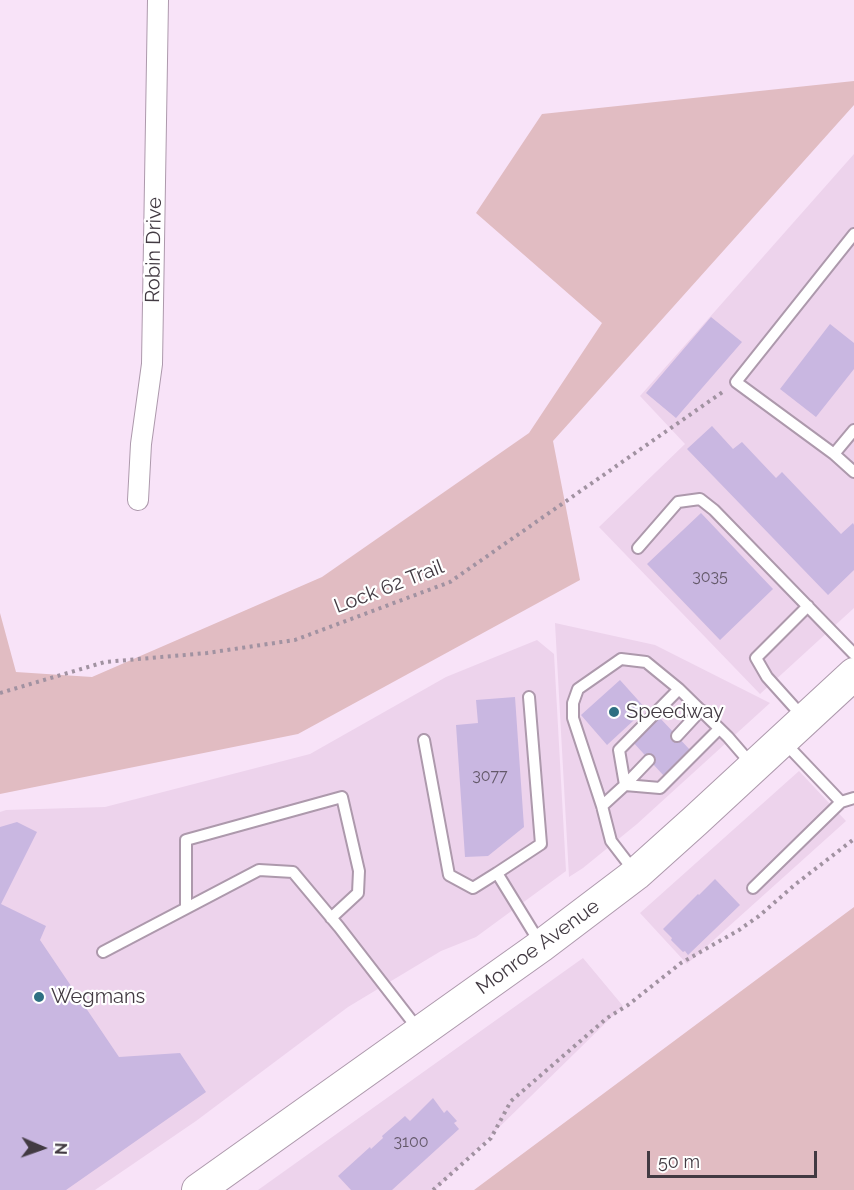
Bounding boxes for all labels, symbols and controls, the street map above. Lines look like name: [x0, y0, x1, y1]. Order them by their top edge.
street label: Robin Drive: [141, 197, 167, 303]
street label: Lock 62 Trail: [331, 555, 447, 619]
house number: 3035: [692, 567, 728, 587]
place label: Speedway: [626, 700, 724, 724]
marker: Speedway: [607, 705, 621, 719]
house number: 3077: [472, 766, 508, 786]
street label: Monroe Avenue: [472, 894, 604, 1000]
place label: Wegmans: [51, 985, 145, 1009]
marker: Wegmans: [32, 990, 46, 1004]
north arrow: [12, 1118, 72, 1178]
house number: 3100: [394, 1132, 428, 1152]
scale bar: [650, 1139, 820, 1177]
text: N: [51, 1142, 70, 1155]
text: 50 m: [658, 1151, 700, 1172]

